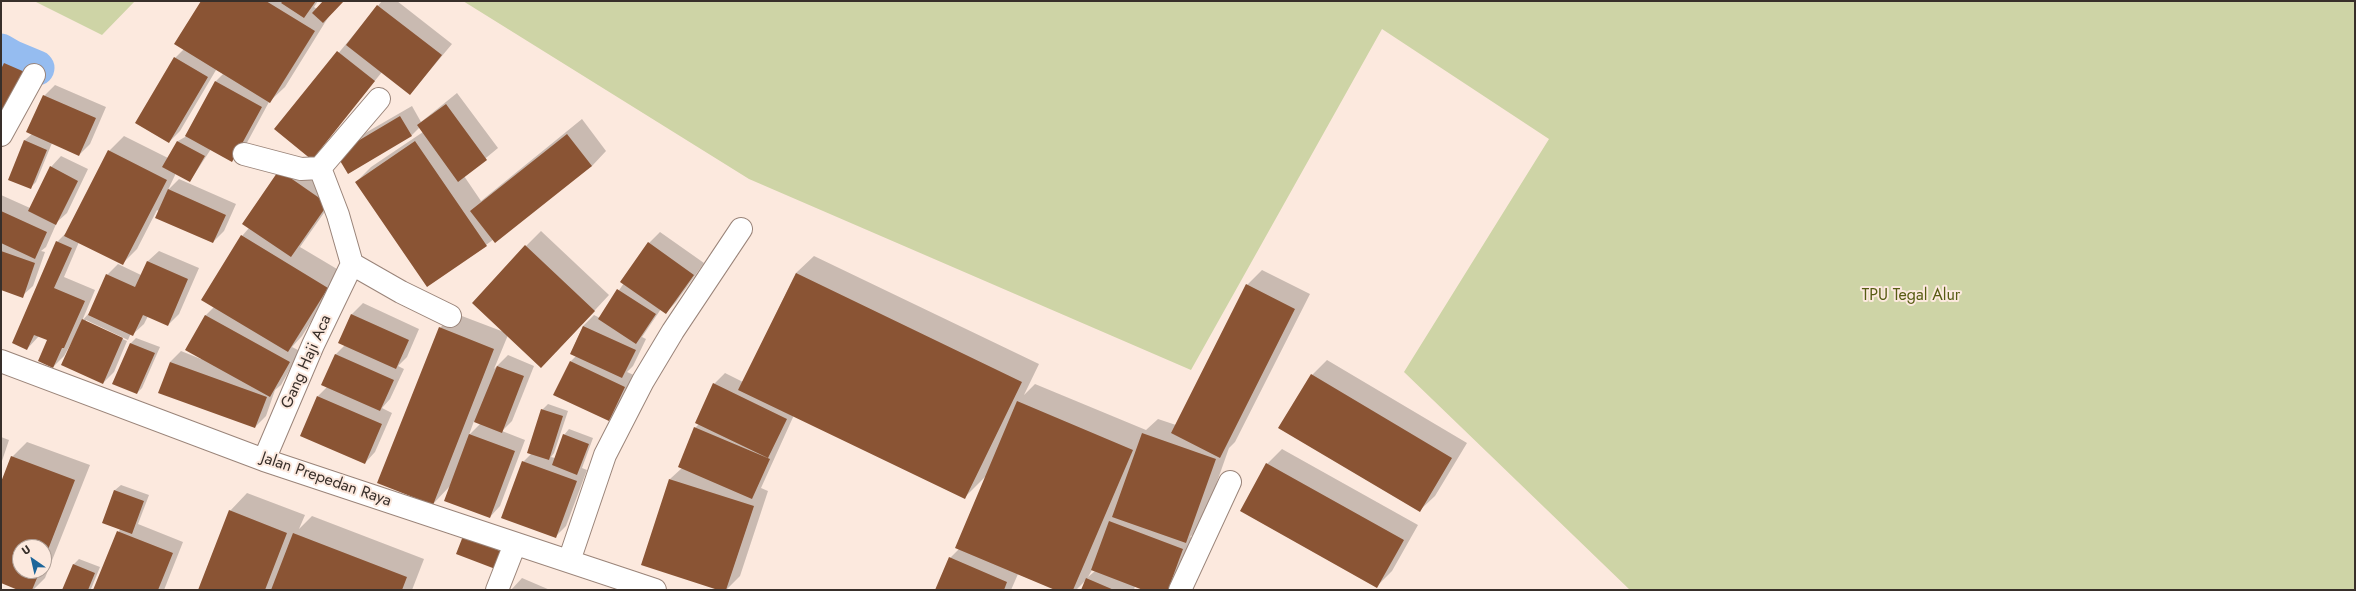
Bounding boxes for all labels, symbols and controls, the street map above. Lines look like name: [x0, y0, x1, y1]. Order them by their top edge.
park label: TPU Tegal Alur: [1862, 286, 1960, 306]
street label: Gang Haji Aca: [278, 312, 336, 412]
street label: Jalan Prepedan Raya: [258, 449, 394, 511]
north arrow: [12, 539, 52, 579]
text: U: [18, 541, 34, 559]

